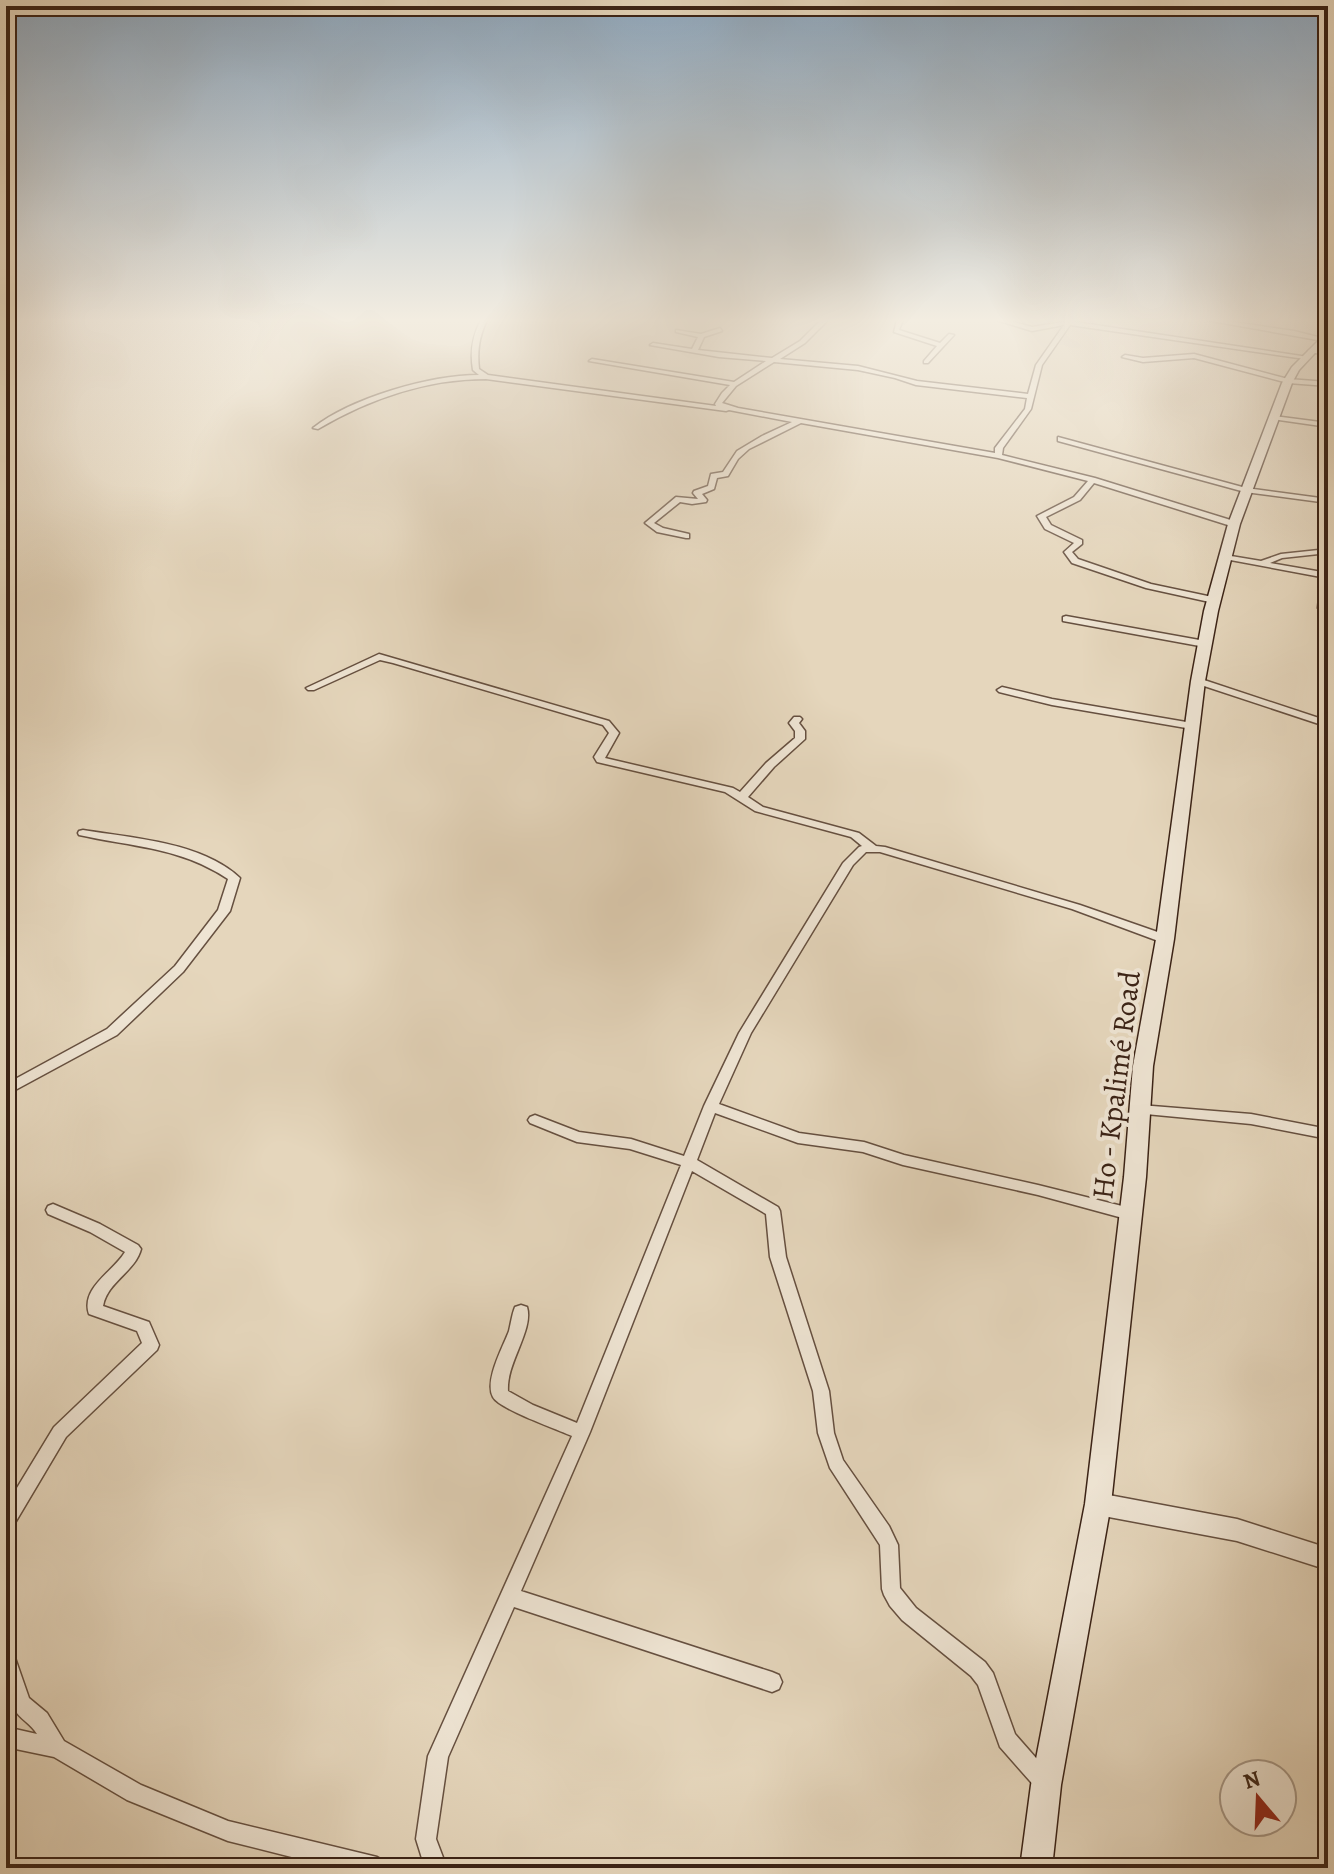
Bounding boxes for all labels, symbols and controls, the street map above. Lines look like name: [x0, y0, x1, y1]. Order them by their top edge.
street label: Ho - Kpalimé Road: [1082, 968, 1150, 1201]
north arrow: [1218, 1758, 1298, 1838]
text: N: [1239, 1763, 1264, 1797]

